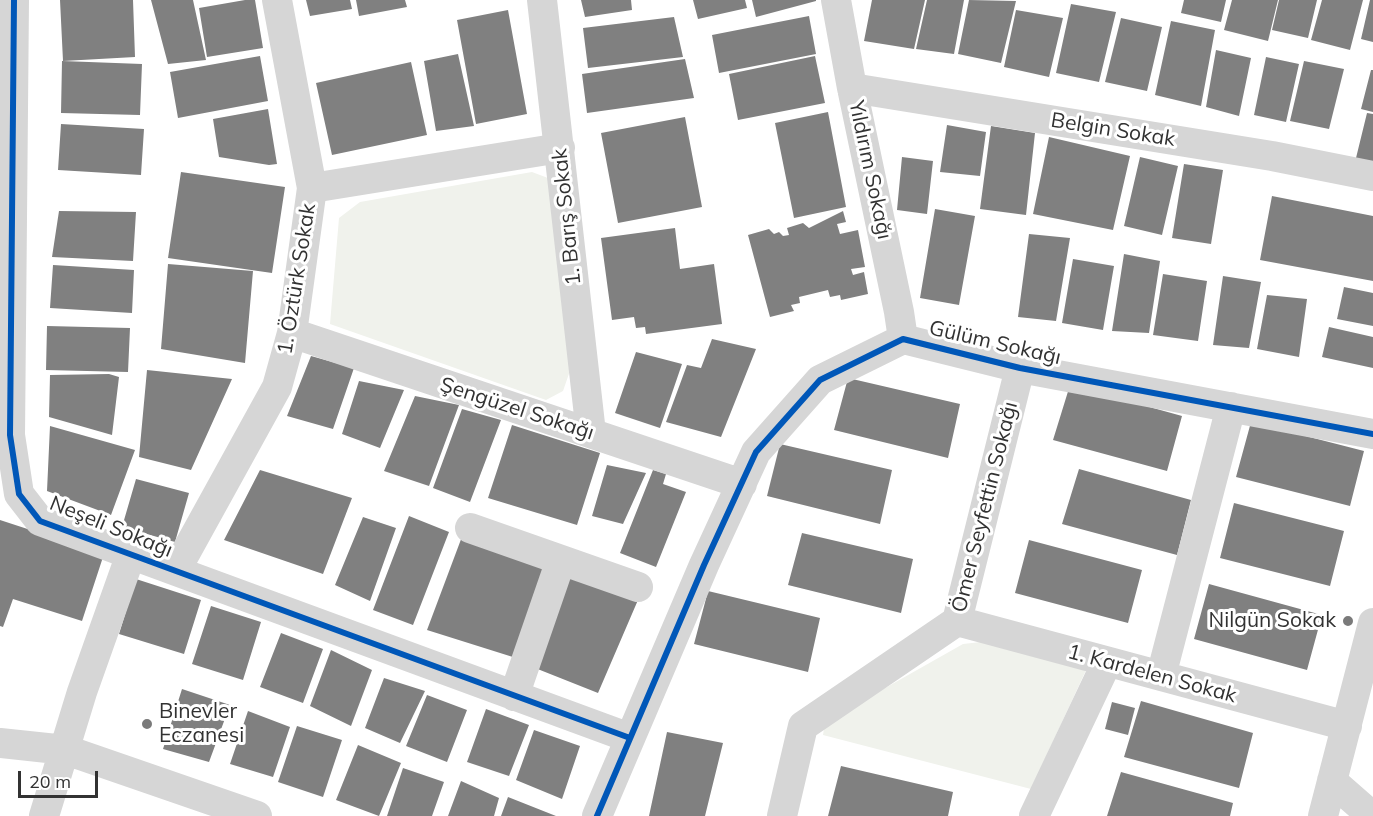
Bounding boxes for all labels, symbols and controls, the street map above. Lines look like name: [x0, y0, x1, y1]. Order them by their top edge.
street label: Yıldırım Sokağı: [843, 98, 897, 242]
street label: Belgin Sokak: [1049, 108, 1177, 152]
street label: 1. Barış Sokak: [547, 147, 587, 287]
street label: 1. Öztürk Sokak: [273, 202, 321, 356]
street label: Gülüm Sokağı: [927, 316, 1063, 370]
street label: Şengüzel Sokağı: [437, 372, 597, 446]
street label: Ömer Seyfettin Sokağı: [947, 399, 1023, 615]
street label: Neşeli Sokağı: [46, 491, 176, 563]
place label: Nilgün Sokak: [1209, 608, 1336, 634]
marker: Nilgün Sokak: [1341, 614, 1355, 628]
street label: 1. Kardelen Sokak: [1065, 639, 1239, 709]
place label: Binevler Eczanesi: [159, 699, 244, 749]
marker: Binevler Eczanesi: [140, 717, 154, 731]
scale bar: [21, 759, 100, 797]
text: 20 m: [29, 770, 71, 793]

